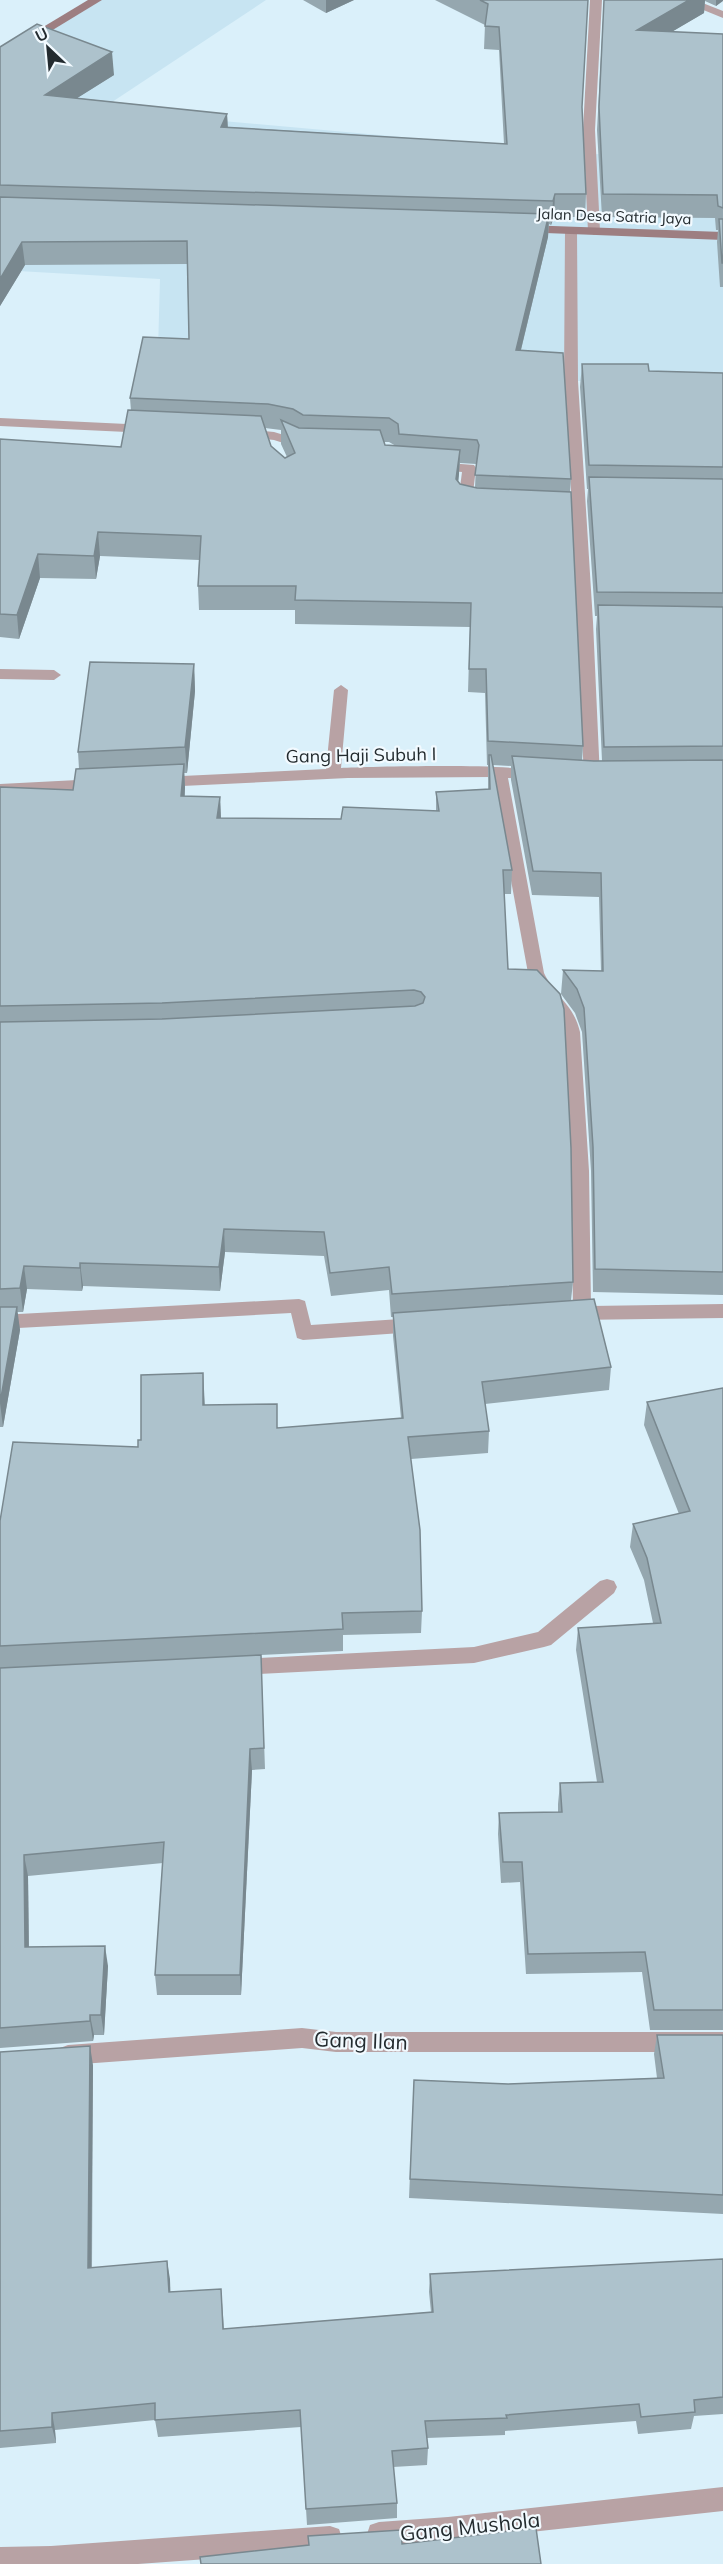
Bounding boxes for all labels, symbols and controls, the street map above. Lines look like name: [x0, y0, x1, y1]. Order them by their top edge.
north arrow: [18, 18, 78, 78]
text: U: [32, 23, 51, 46]
street label: Jalan Desa Satria Jaya: [536, 204, 692, 228]
street label: Gang Haji Subuh I: [286, 742, 436, 768]
street label: Gang Ilan: [314, 2025, 408, 2055]
street label: Gang Mushola: [399, 2506, 541, 2546]

